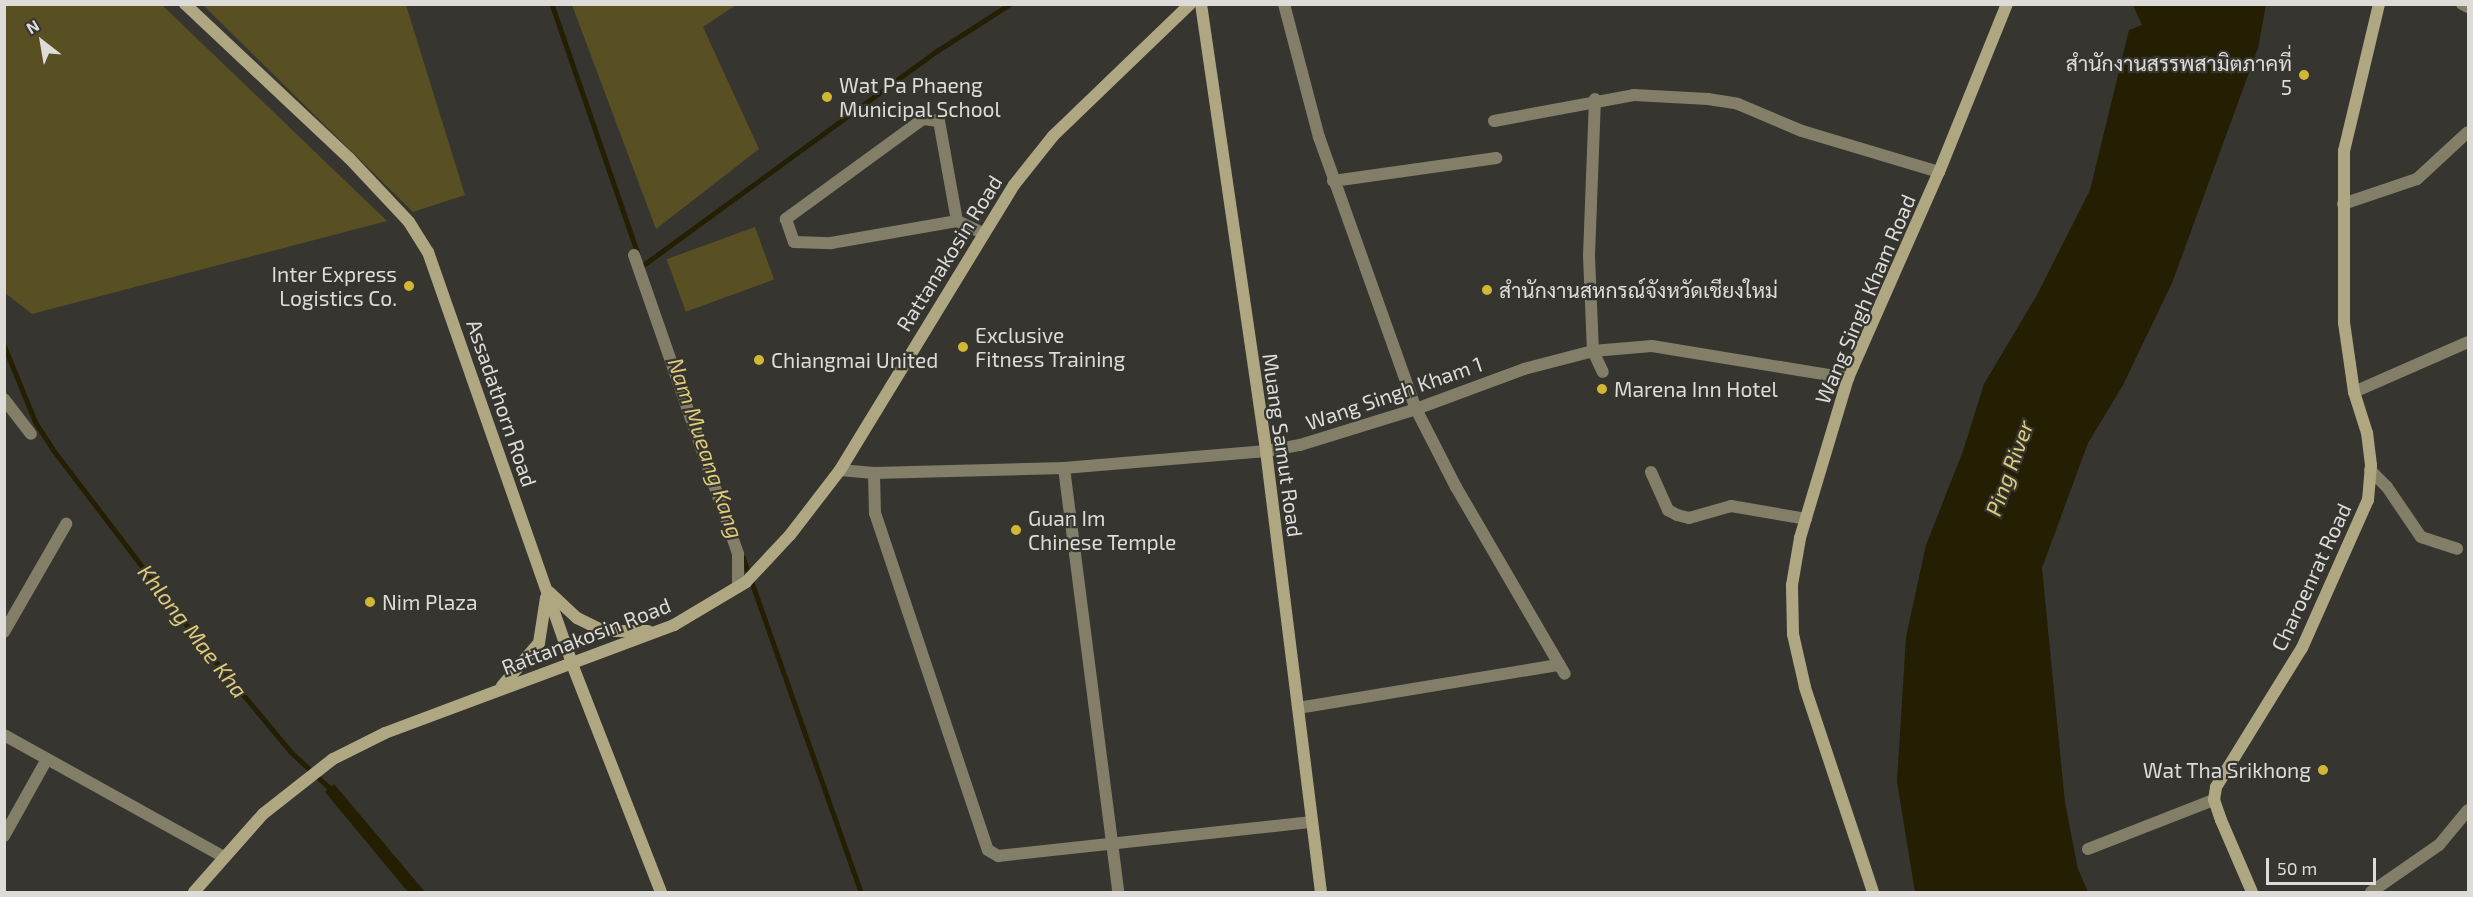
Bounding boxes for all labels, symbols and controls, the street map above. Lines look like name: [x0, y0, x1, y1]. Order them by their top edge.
north arrow: [12, 12, 72, 72]
text: N: [23, 15, 42, 37]
place label: สำนักงานสรรพสามิตภาคที่ 5: [2066, 50, 2292, 100]
marker: สำนักงานสรรพสามิตภาคที่ 5: [2297, 68, 2311, 82]
place label: Wat Pa Phaeng Municipal School: [839, 72, 1001, 122]
marker: Wat Pa Phaeng Municipal School: [820, 90, 834, 104]
street label: Rattanakosin Road: [891, 170, 1007, 336]
street label: Wang Singh Kham Road: [1809, 190, 1921, 408]
place label: Inter Express Logistics Co.: [271, 261, 397, 311]
place label: สำนักงานสหกรณ์จังหวัดเชียงใหม่: [1499, 277, 1778, 303]
marker: Inter Express Logistics Co.: [402, 279, 416, 293]
marker: สำนักงานสหกรณ์จังหวัดเชียงใหม่: [1480, 283, 1494, 297]
street label: Assadathorn Road: [462, 316, 542, 490]
place label: Exclusive Fitness Training: [975, 322, 1126, 372]
marker: Exclusive Fitness Training: [956, 340, 970, 354]
place label: Chiangmai United: [771, 347, 938, 373]
street label: Wang Singh Kham 1: [1302, 351, 1486, 435]
street label: Muang Samut Road: [1258, 352, 1308, 538]
marker: Chiangmai United: [752, 353, 766, 367]
water label: Nam Mueang Kang: [663, 354, 749, 542]
place label: Marena Inn Hotel: [1614, 376, 1778, 402]
marker: Marena Inn Hotel: [1595, 382, 1609, 396]
water label: Ping River: [1980, 417, 2038, 519]
street label: Charoenrat Road: [2266, 499, 2356, 655]
place label: Guan Im Chinese Temple: [1028, 505, 1177, 555]
marker: Guan Im Chinese Temple: [1009, 523, 1023, 537]
water label: Khlong Mae Kha: [133, 559, 253, 703]
place label: Nim Plaza: [382, 589, 477, 615]
street label: Rattanakosin Road: [498, 592, 674, 680]
marker: Nim Plaza: [363, 595, 377, 609]
place label: Wat Tha Srikhong: [2142, 757, 2311, 783]
marker: Wat Tha Srikhong: [2316, 763, 2330, 777]
scale bar: [2269, 846, 2378, 884]
text: 50 m: [2277, 857, 2317, 879]

